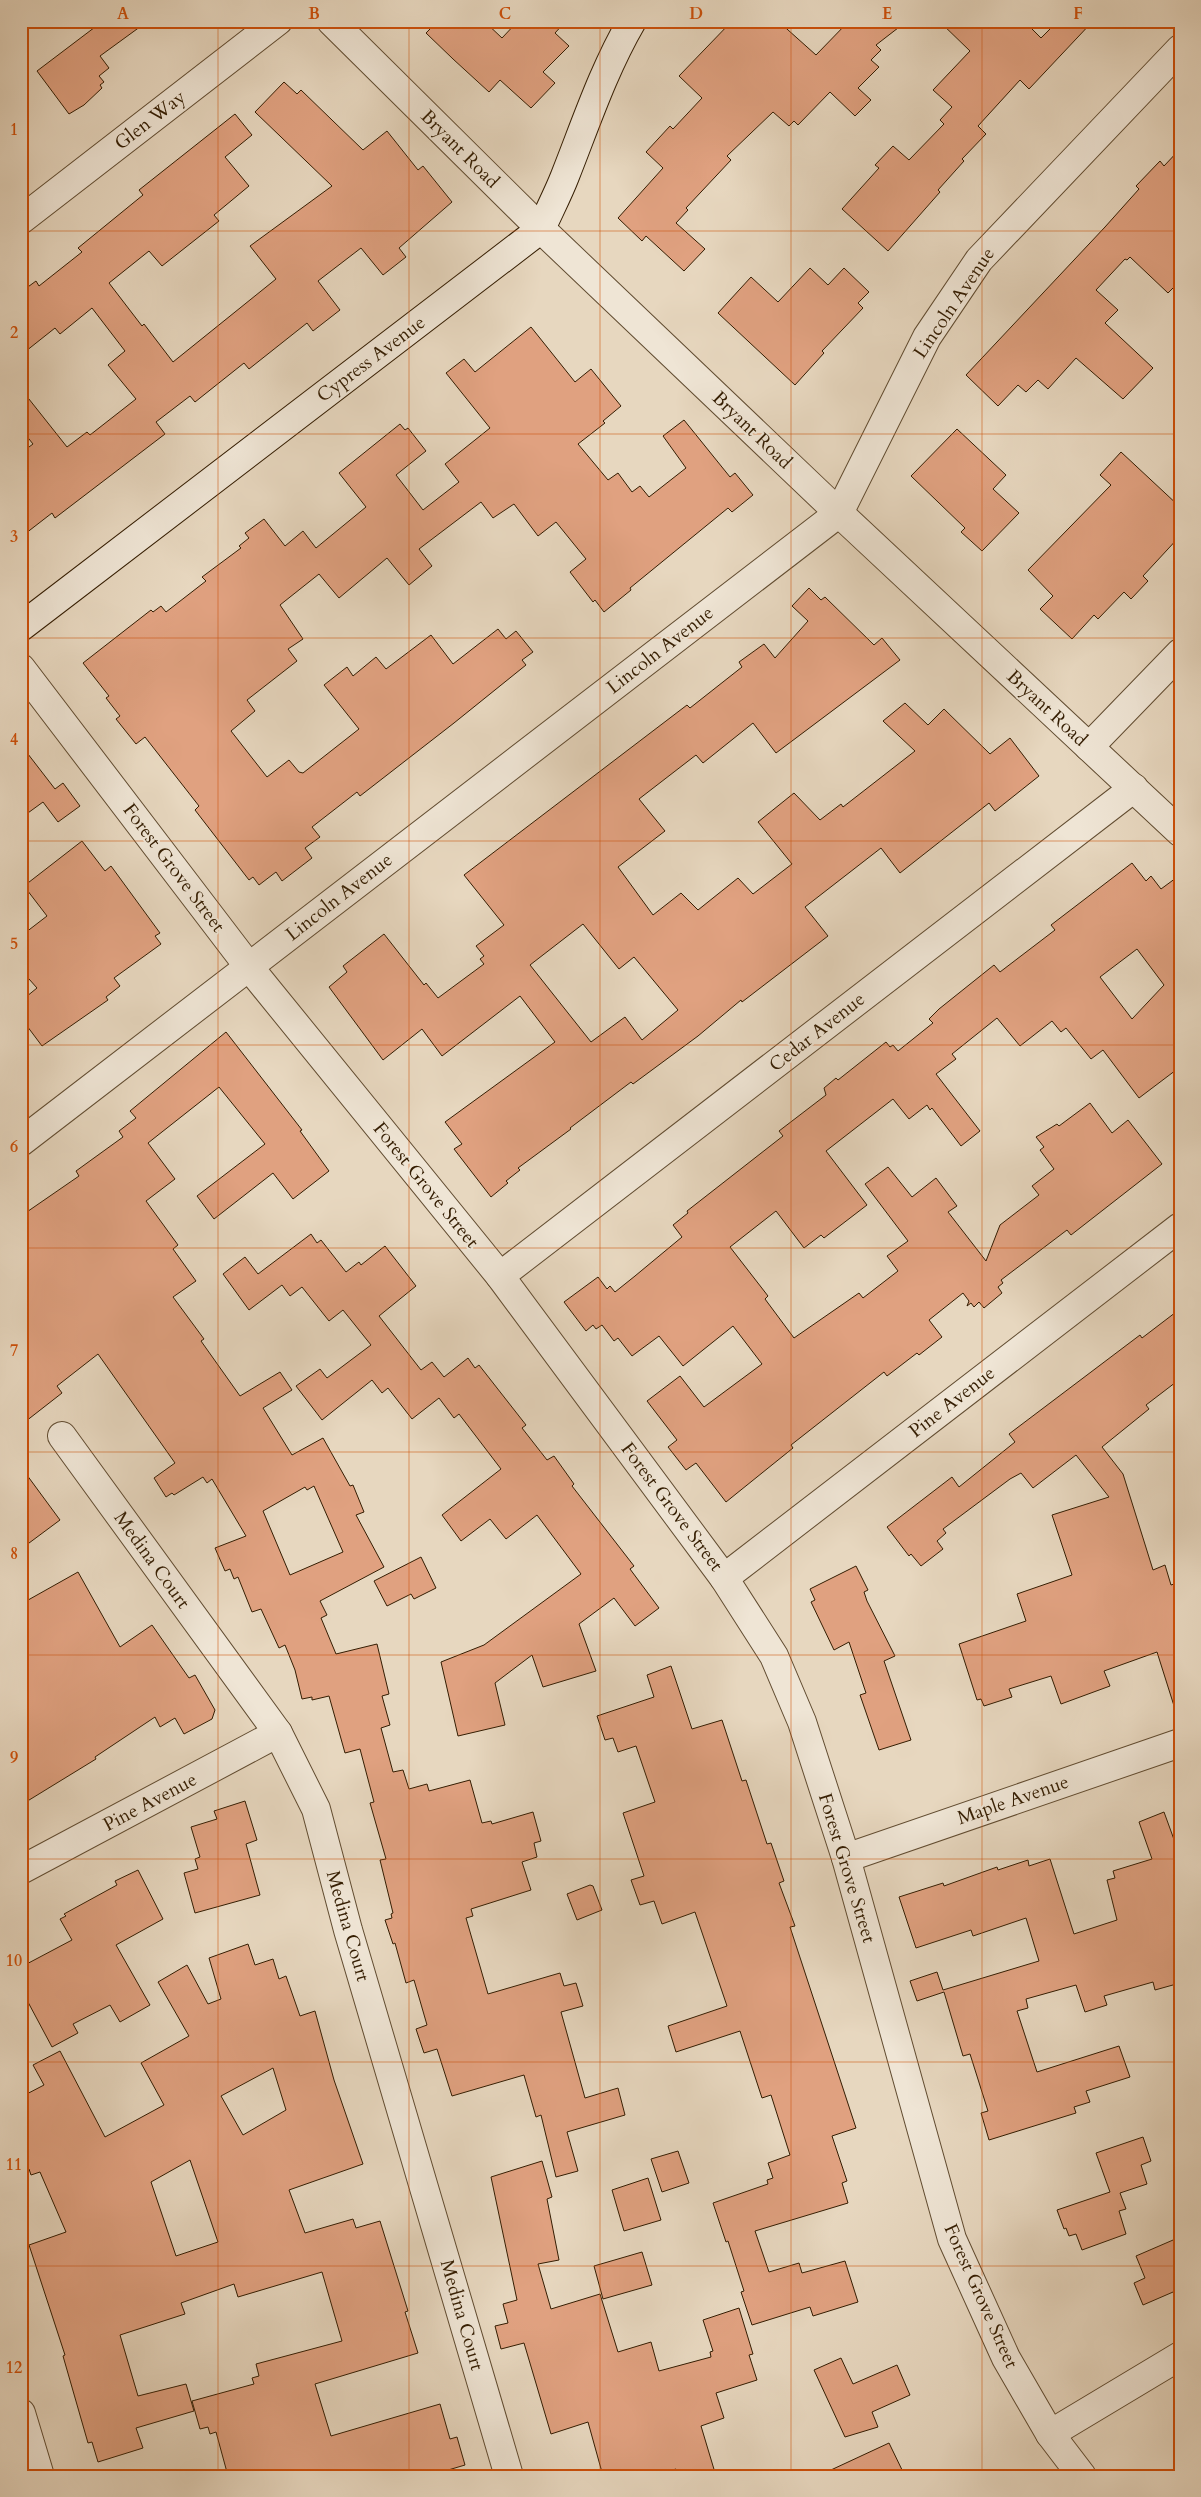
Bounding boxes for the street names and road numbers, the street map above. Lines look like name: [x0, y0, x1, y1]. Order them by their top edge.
street label: Glen Way: [109, 84, 191, 156]
street label: Bryant Road: [415, 104, 505, 194]
street label: Lincoln Avenue: [907, 242, 1001, 364]
street label: Cypress Avenue: [311, 310, 431, 408]
street label: Bryant Road: [706, 385, 798, 475]
street label: Lincoln Avenue: [601, 600, 719, 700]
street label: Bryant Road: [1001, 664, 1093, 752]
street label: Forest Grove Street: [117, 798, 231, 938]
street label: Lincoln Avenue: [280, 847, 398, 947]
street label: Cedar Avenue: [764, 986, 870, 1078]
street label: Forest Grove Street: [367, 1116, 485, 1254]
street label: Pine Avenue: [904, 1360, 1000, 1444]
street label: Forest Grove Street: [615, 1437, 729, 1577]
street label: Medina Court: [108, 1506, 196, 1614]
street label: Pine Avenue: [99, 1766, 201, 1838]
street label: Maple Avenue: [954, 1769, 1072, 1831]
street label: Forest Grove Street: [812, 1790, 882, 1946]
street label: Medina Court: [320, 1867, 376, 1985]
street label: Forest Grove Street: [938, 2220, 1024, 2372]
street label: Medina Court: [434, 2256, 490, 2374]

